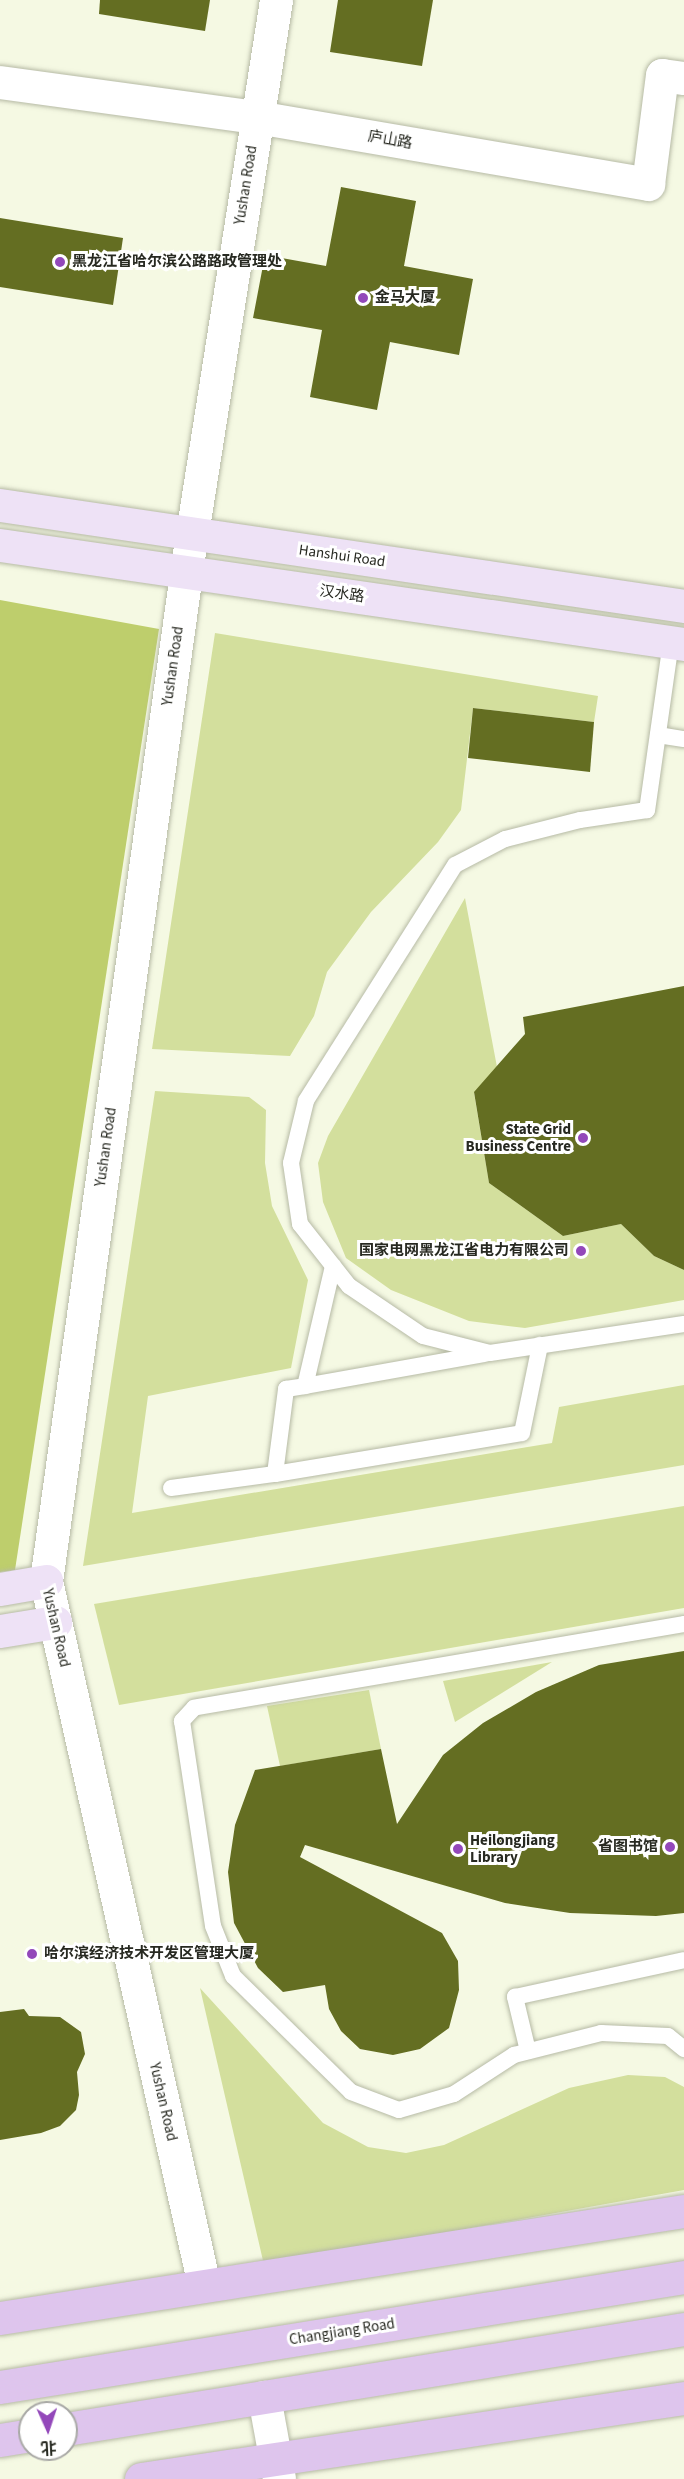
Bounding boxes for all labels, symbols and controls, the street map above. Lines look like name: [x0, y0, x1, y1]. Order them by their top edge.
street label: 庐山路: [366, 127, 414, 153]
street label: Yushan Road: [231, 144, 261, 226]
place label: 黑龙江省哈尔滨公路路政管理处: [72, 253, 282, 271]
marker: 黑龙江省哈尔滨公路路政管理处: [53, 255, 67, 269]
place label: 金马大厦: [375, 289, 435, 307]
marker: 金马大厦: [356, 291, 370, 305]
street label: Hanshui Road: [298, 541, 386, 571]
street label: 汉水路: [318, 582, 366, 606]
street label: Yushan Road: [159, 625, 187, 707]
street label: Yushan Road: [92, 1106, 120, 1188]
place label: State Grid Business Centre: [466, 1120, 571, 1155]
marker: State Grid Business Centre: [576, 1131, 590, 1145]
place label: 国家电网黑龙江省电力有限公司: [359, 1242, 569, 1260]
marker: 国家电网黑龙江省电力有限公司: [574, 1244, 588, 1258]
street label: Yushan Road: [38, 1587, 74, 1669]
place label: Heilongjiang Library: [470, 1831, 555, 1866]
place label: 省图书馆: [598, 1838, 658, 1856]
marker: 省图书馆: [663, 1840, 677, 1854]
marker: Heilongjiang Library: [451, 1842, 465, 1856]
place label: 哈尔滨经济技术开发区管理大厦: [44, 1945, 254, 1963]
marker: 哈尔滨经济技术开发区管理大厦: [25, 1947, 39, 1961]
street label: Yushan Road: [145, 2061, 181, 2143]
street label: Changjiang Road: [288, 2315, 396, 2349]
north arrow: [18, 2401, 78, 2461]
text: 北: [40, 2436, 57, 2458]

